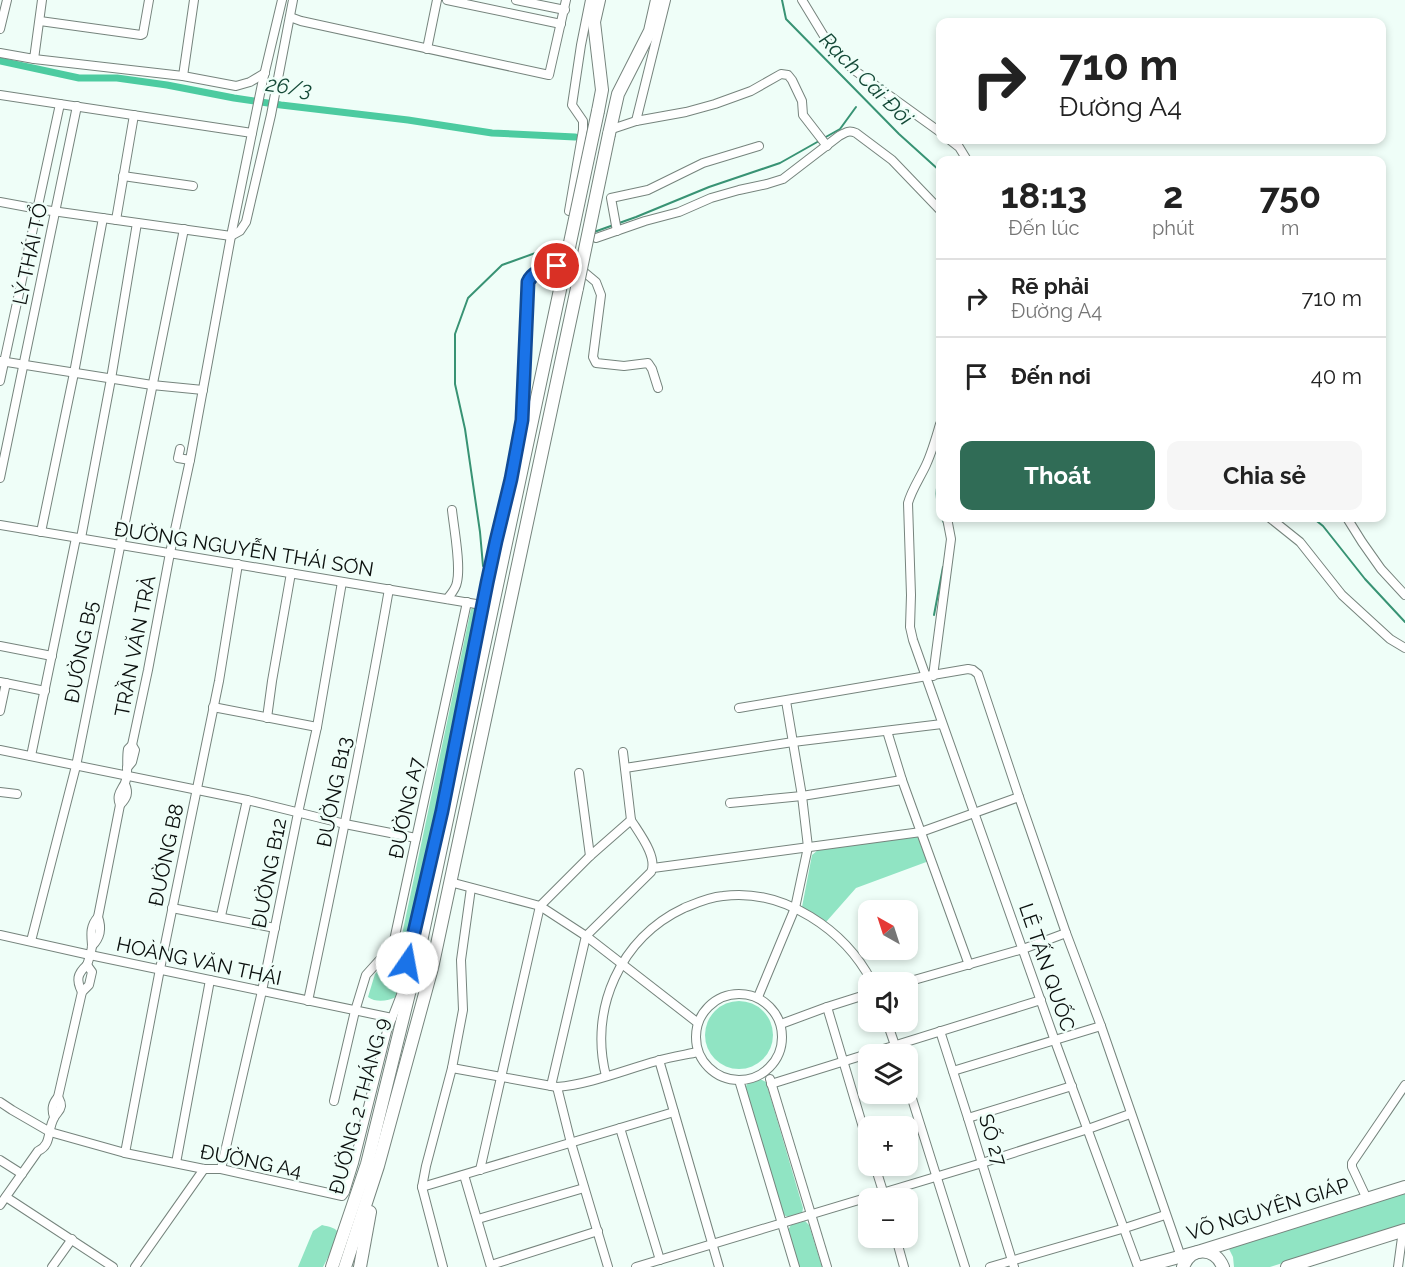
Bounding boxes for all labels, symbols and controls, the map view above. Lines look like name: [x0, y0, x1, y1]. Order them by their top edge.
water label: Rạch Cái Đôi: [815, 27, 918, 131]
text: 710 m: [1059, 41, 1178, 90]
icon: right: [960, 42, 1038, 120]
water label: 26/3: [264, 71, 314, 102]
text: Đường A4: [1059, 91, 1182, 122]
text: 18:13: [1001, 174, 1087, 216]
text: 2: [1163, 174, 1183, 216]
text: 750: [1259, 174, 1321, 216]
street label: LÝ THÁI TỔ: [6, 201, 52, 307]
text: Đến lúc: [1008, 216, 1080, 240]
text: phút: [1152, 216, 1195, 240]
text: m: [1281, 216, 1299, 240]
pin: [531, 240, 582, 291]
icon: arrive: [540, 249, 573, 282]
text: Rẽ phải: [1011, 273, 1089, 299]
icon: right: [960, 282, 993, 315]
text: 710 m: [1302, 285, 1362, 311]
text: Đường A4: [1011, 299, 1102, 323]
icon: arrive: [960, 360, 993, 393]
text: Đến nơi: [1011, 363, 1091, 389]
text: 40 m: [1311, 363, 1362, 389]
button: Thoát: [960, 441, 1155, 510]
button: Chia sẻ: [1167, 441, 1362, 510]
street label: ĐƯỜNG NGUYỄN THÁI SƠN: [112, 515, 376, 581]
street label: TRẦN VĂN TRÀ: [109, 573, 161, 719]
street label: ĐƯỜNG B5: [59, 599, 103, 705]
street label: ĐƯỜNG B13: [312, 735, 356, 849]
street label: ĐƯỜNG A7: [384, 755, 428, 861]
street label: ĐƯỜNG B8: [143, 801, 189, 909]
street label: ĐƯỜNG B12: [247, 816, 291, 930]
north arrow: [858, 900, 918, 960]
map controls: [858, 900, 918, 1248]
street label: LÊ TẤN QUỐC: [1014, 900, 1081, 1034]
position arrow: [375, 931, 439, 995]
street label: HOÀNG VĂN THÁI: [114, 932, 284, 990]
button: sound: [858, 972, 918, 1032]
street label: ĐƯỜNG 2 THÁNG 9: [324, 1015, 394, 1197]
button: layers: [858, 1044, 918, 1104]
street label: SỐ 27: [974, 1111, 1013, 1169]
button: +: [858, 1116, 918, 1176]
street label: ĐƯỜNG A4: [198, 1139, 304, 1183]
street label: VÕ NGUYÊN GIÁP: [1184, 1173, 1352, 1245]
button: −: [858, 1188, 918, 1248]

